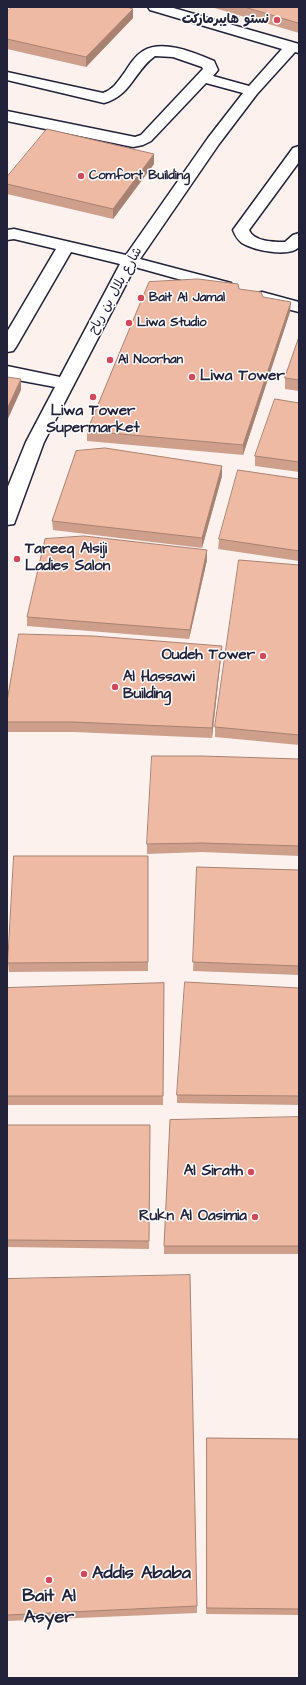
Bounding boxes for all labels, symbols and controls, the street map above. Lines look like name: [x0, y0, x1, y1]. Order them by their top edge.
place label: نستو هايبرماركت: [182, 12, 269, 28]
marker: نستو هايبرماركت: [272, 15, 282, 25]
place label: Comfort Building: [89, 168, 190, 184]
marker: Comfort Building: [76, 171, 86, 181]
street label: شارع بلال بن رباح: [86, 245, 146, 337]
place label: Bait Al Jamal: [149, 290, 225, 306]
marker: Bait Al Jamal: [136, 293, 146, 303]
place label: Liwa Studio: [137, 315, 206, 331]
marker: Liwa Studio: [124, 318, 134, 328]
place label: Al Noorhan: [118, 352, 183, 368]
marker: Al Noorhan: [105, 355, 115, 365]
place label: Liwa Tower: [200, 368, 285, 386]
marker: Liwa Tower: [187, 372, 197, 382]
marker: Liwa Tower Supermarket: [88, 392, 98, 402]
place label: Liwa Tower Supermarket: [47, 403, 139, 438]
place label: Tareeq Alsiji Ladies Salon: [25, 541, 110, 576]
marker: Tareeq Alsiji Ladies Salon: [12, 554, 22, 564]
place label: Oudeh Tower: [162, 647, 255, 665]
marker: Oudeh Tower: [258, 651, 268, 661]
place label: Al Hassawi Building: [123, 669, 195, 704]
marker: Al Hassawi Building: [110, 682, 120, 692]
place label: Al Sirath: [184, 1163, 243, 1181]
marker: Al Sirath: [246, 1167, 256, 1177]
place label: Rukn Al Oasimia: [139, 1208, 247, 1226]
marker: Rukn Al Oasimia: [250, 1212, 260, 1222]
place label: Addis Ababa: [92, 1563, 191, 1585]
marker: Addis Ababa: [79, 1569, 89, 1579]
marker: Bait Al Asyer: [44, 1575, 54, 1585]
place label: Bait Al Asyer: [22, 1586, 76, 1628]

